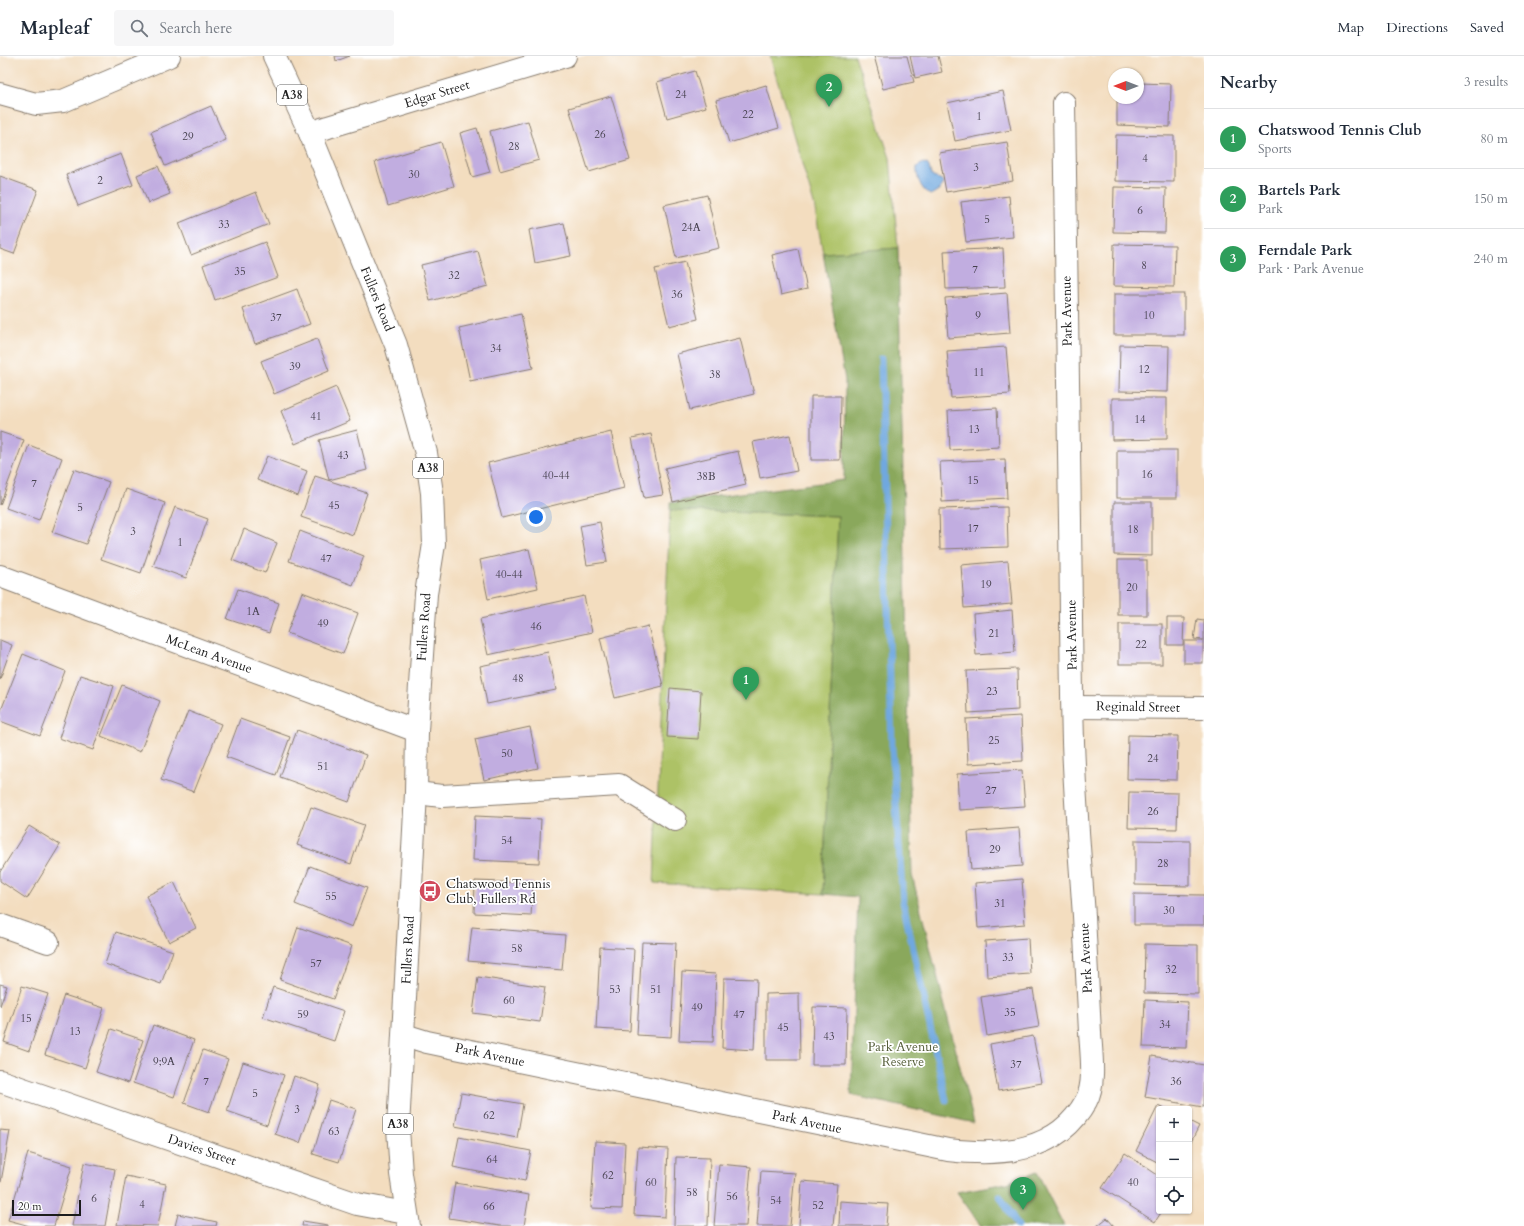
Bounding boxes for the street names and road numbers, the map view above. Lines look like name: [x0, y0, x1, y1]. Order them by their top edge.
street label: Edgar Street: [402, 76, 472, 112]
road number: A38: [277, 85, 307, 105]
street label: Fullers Road: [356, 264, 398, 334]
street label: Park Avenue: [1057, 275, 1077, 346]
road number: A38: [413, 458, 443, 478]
street label: Fullers Road: [413, 592, 435, 662]
street label: Park Avenue: [1062, 599, 1082, 670]
street label: McLean Avenue: [163, 630, 255, 678]
street label: Reginald Street: [1096, 697, 1180, 717]
street label: Fullers Road: [397, 915, 419, 985]
street label: Park Avenue: [1075, 922, 1097, 994]
street label: Park Avenue: [454, 1039, 527, 1071]
street label: Park Avenue: [771, 1106, 844, 1138]
road number: A38: [383, 1114, 413, 1134]
street label: Davies Street: [165, 1130, 239, 1170]

